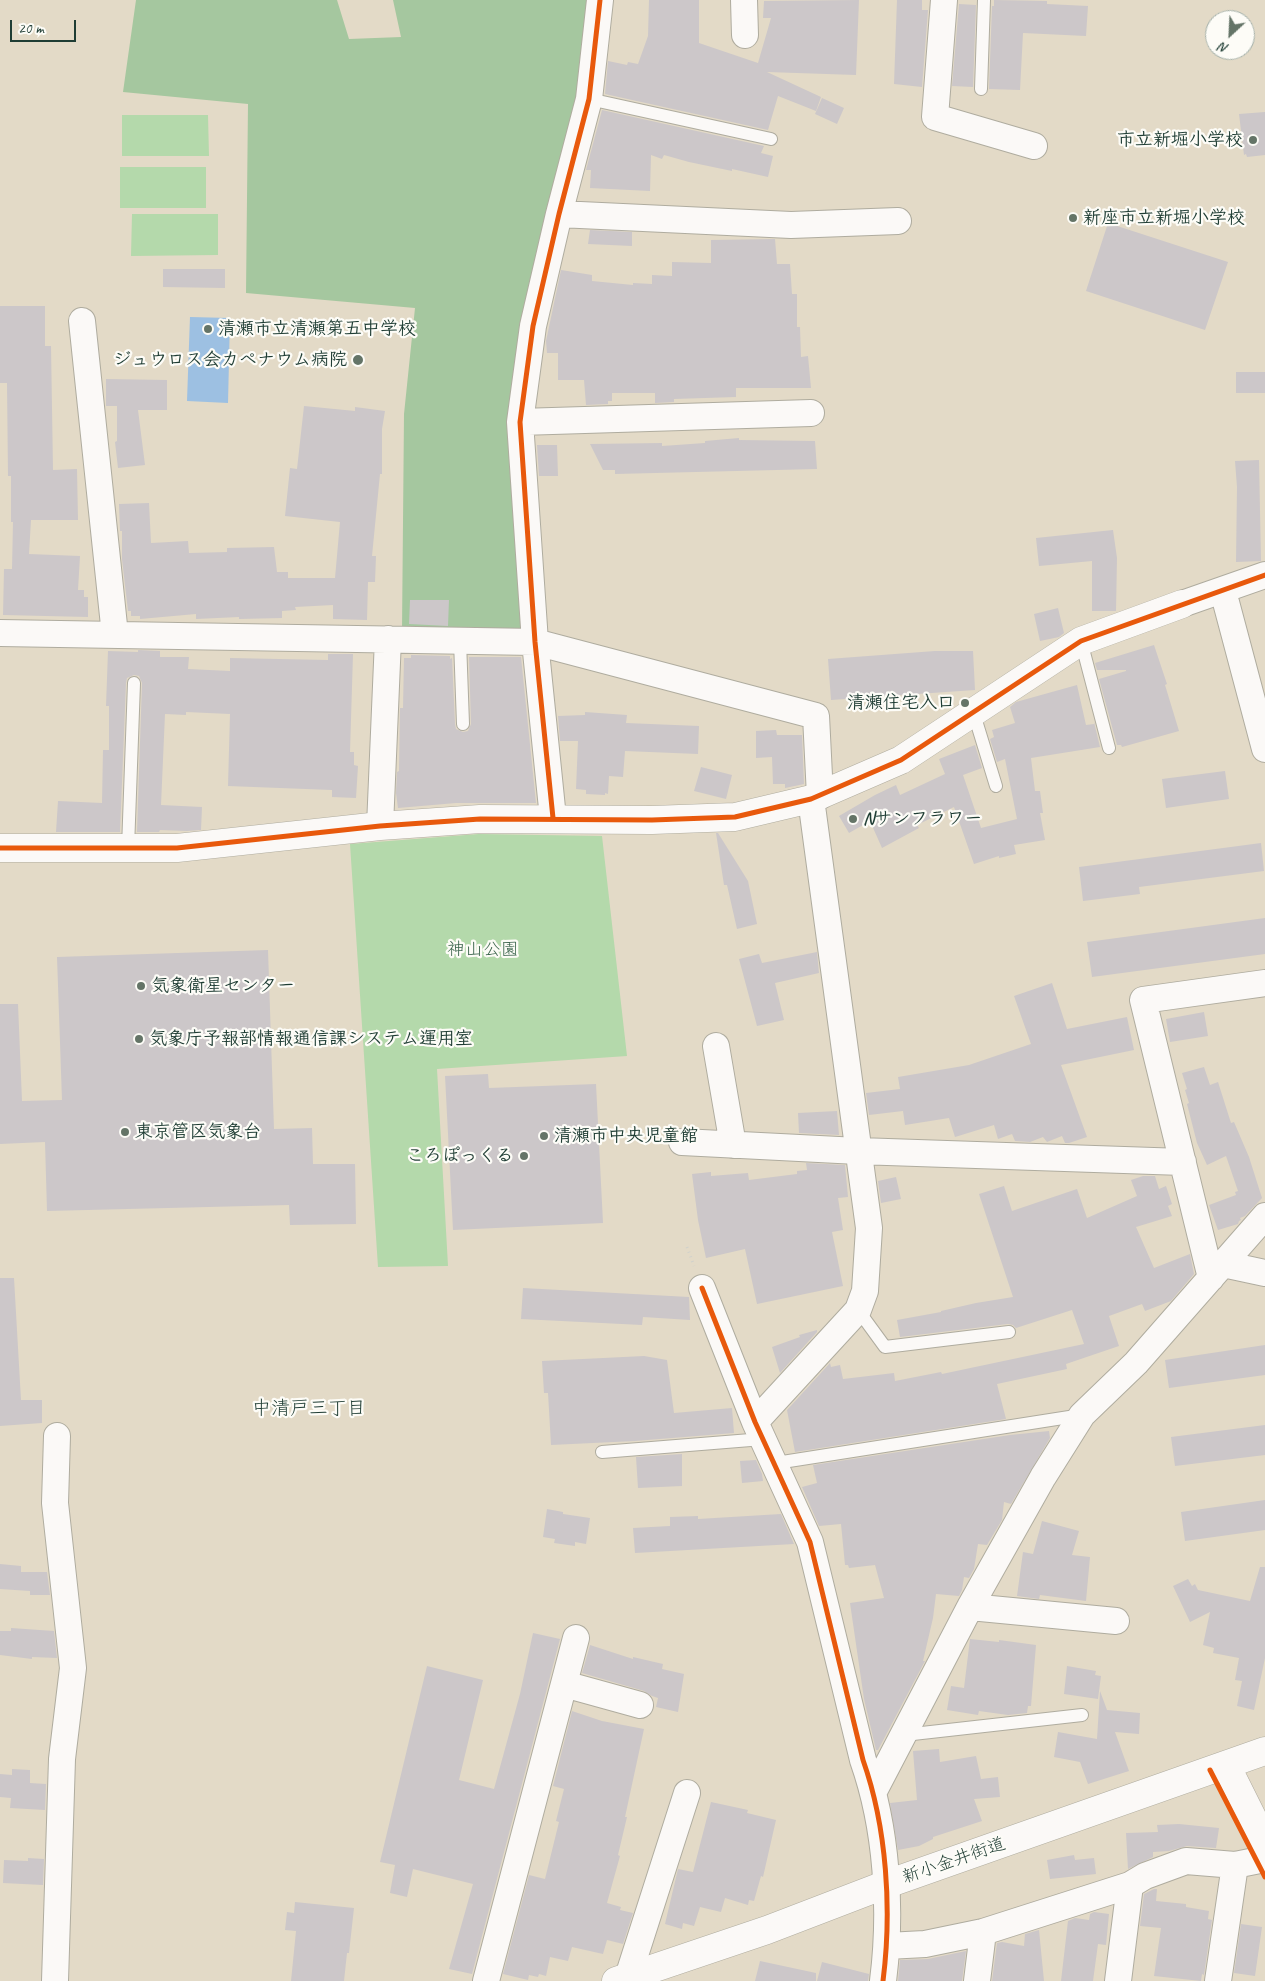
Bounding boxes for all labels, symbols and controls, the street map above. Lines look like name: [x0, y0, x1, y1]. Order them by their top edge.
scale bar: [12, 10, 79, 42]
north arrow: [1205, 10, 1255, 60]
text: 20 m: [18, 19, 44, 38]
text: N: [1216, 39, 1231, 58]
place label: 市立新堀小学校: [1117, 129, 1243, 151]
marker: 市立新堀小学校: [1247, 134, 1259, 146]
place label: 新座市立新堀小学校: [1083, 207, 1245, 229]
marker: 新座市立新堀小学校: [1067, 212, 1079, 224]
place label: 清瀬市立清瀬第五中学校: [218, 318, 416, 340]
marker: 清瀬市立清瀬第五中学校: [202, 323, 214, 335]
place label: ジュウロス会カペナウム病院: [113, 349, 347, 371]
marker: ジュウロス会カペナウム病院: [351, 353, 365, 367]
place label: 清瀬住宅入口: [847, 692, 955, 714]
marker: 清瀬住宅入口: [959, 697, 971, 709]
place label: Nサンフラワー: [863, 808, 982, 830]
marker: Nサンフラワー: [847, 813, 859, 825]
park label: 神山公園: [447, 939, 519, 961]
place label: 気象衛星センター: [151, 975, 295, 997]
marker: 気象衛星センター: [135, 980, 147, 992]
place label: 気象庁予報部情報通信課システム運用室: [149, 1028, 473, 1050]
marker: 気象庁予報部情報通信課システム運用室: [133, 1033, 145, 1045]
place label: 東京管区気象台: [135, 1121, 261, 1143]
place label: 清瀬市中央児童館: [554, 1125, 698, 1147]
marker: 東京管区気象台: [119, 1126, 131, 1138]
marker: 清瀬市中央児童館: [538, 1130, 550, 1142]
place label: ころぽっくる: [406, 1145, 514, 1167]
marker: ころぽっくる: [518, 1150, 530, 1162]
district label: 中清戸三丁目: [252, 1398, 366, 1420]
street label: 新小金井街道: [899, 1833, 1009, 1889]

